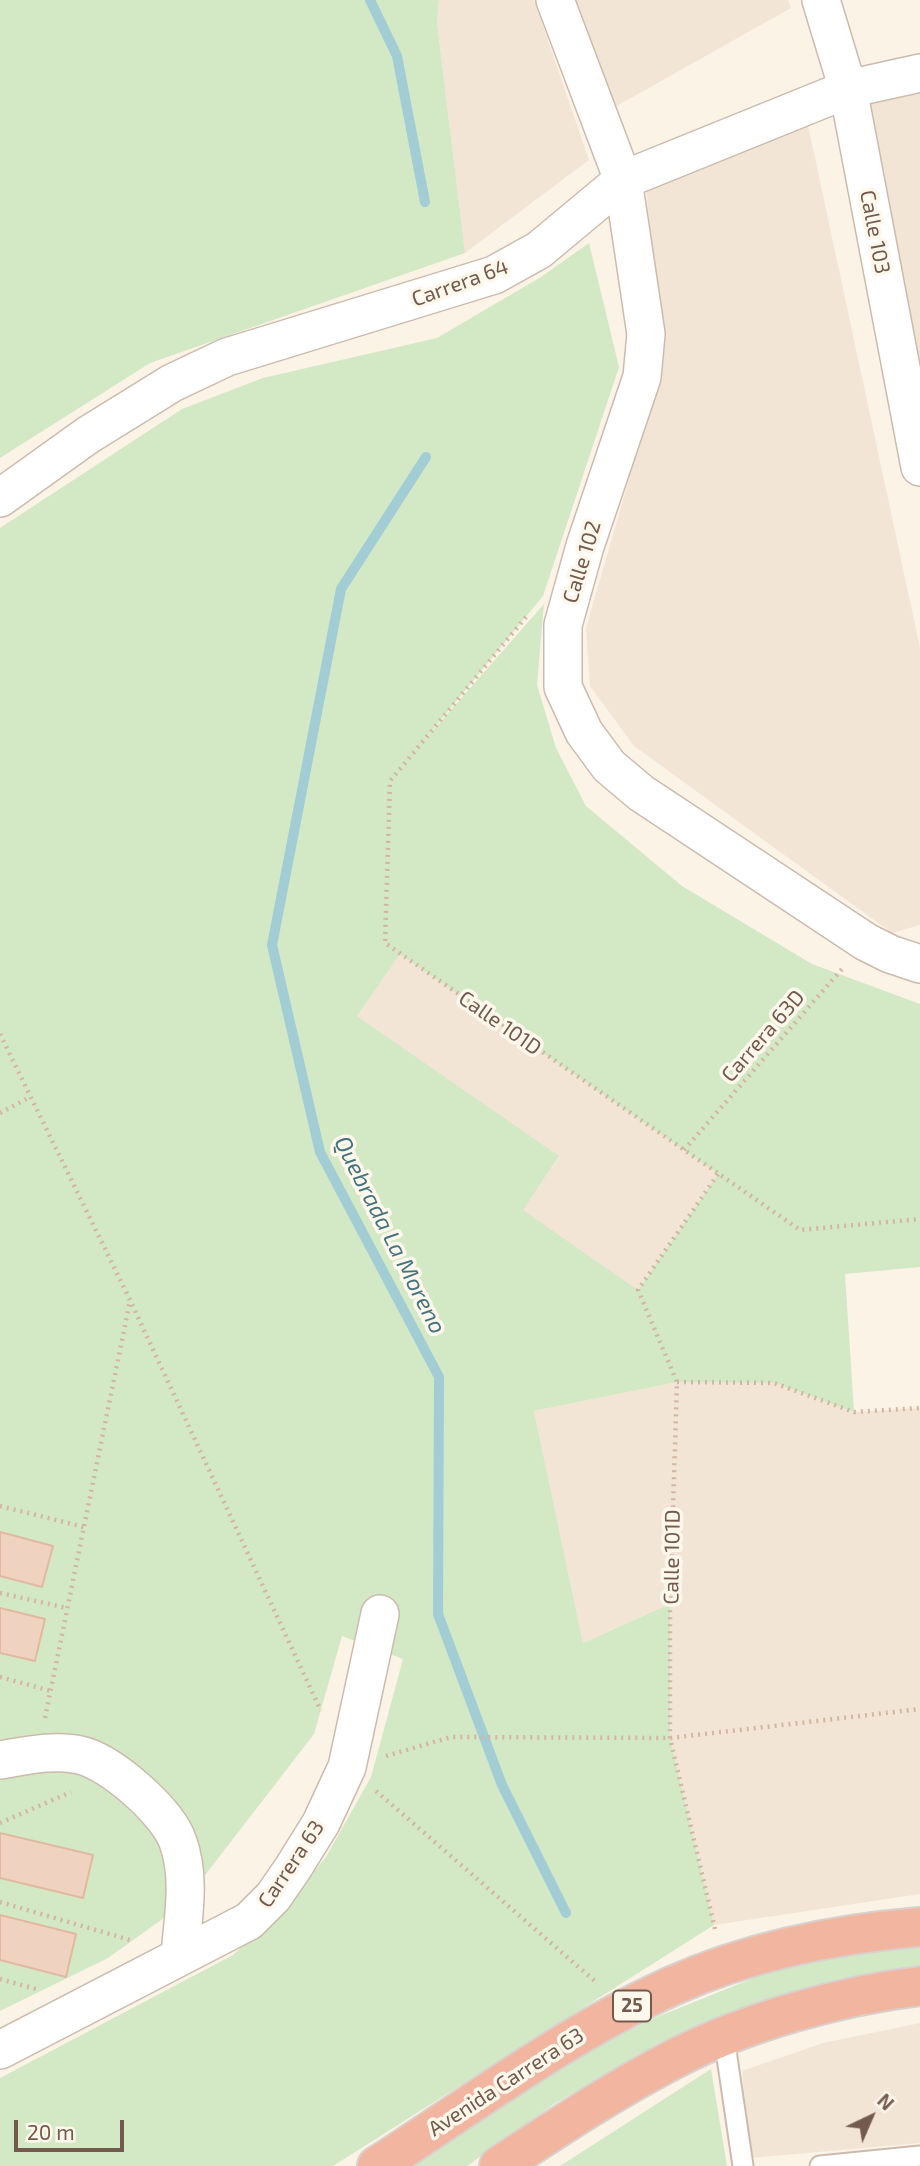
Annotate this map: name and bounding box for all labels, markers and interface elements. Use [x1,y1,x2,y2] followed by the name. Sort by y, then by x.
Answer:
[855,188,895,276] street label: Calle 103
[408,254,512,312] street label: Carrera 64
[558,518,606,606] street label: Calle 102
[454,985,546,1061] street label: Calle 101D
[716,985,810,1087] street label: Carrera 63D
[328,1132,452,1338] water label: Quebrada La Moreno
[659,1509,685,1605] street label: Calle 101D
[253,1816,329,1912] street label: Carrera 63
[613,1990,651,2022] road number: 25
[424,2022,588,2142] street label: Avenida Carrera 63
[836,2082,906,2152] north arrow
[873,2088,899,2115] text: N
[18,2106,128,2150] scale bar
[27,2119,75,2144] text: 20 m

